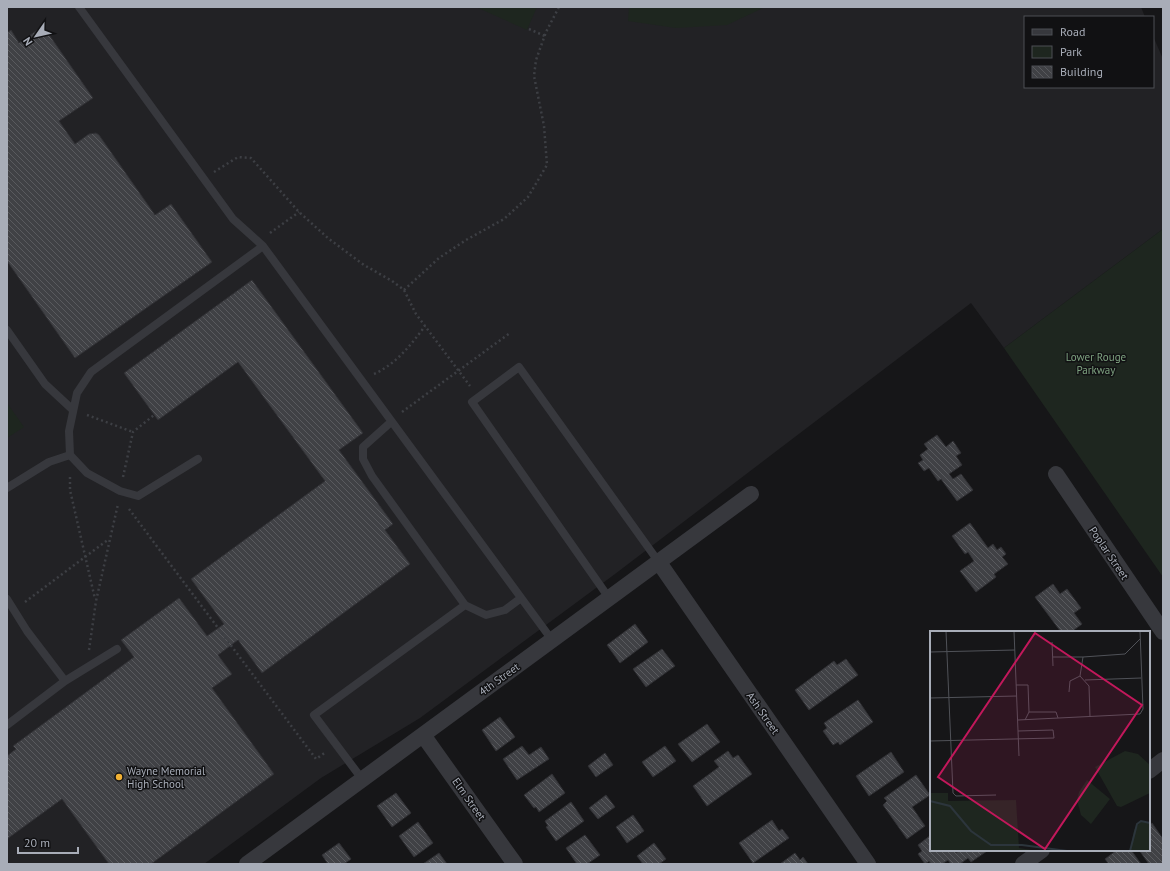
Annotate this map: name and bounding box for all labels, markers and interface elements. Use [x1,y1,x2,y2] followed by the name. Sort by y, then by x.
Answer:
[16,16,56,56] north arrow
[1024,16,1154,88] legend
[1060,24,1085,39] text: Road
[20,35,36,49] text: N
[1060,44,1082,59] text: Park
[1060,64,1103,79] text: Building
[1066,350,1127,377] park label: Lower Rouge Parkway
[1086,524,1132,582] street label: Poplar Street
[930,631,1150,851] inset map
[476,659,522,698] street label: 4th Street
[743,689,783,737] street label: Ash Street
[127,764,206,791] place label: Wayne Memorial High School
[114,772,124,782] marker: Wayne Memorial High School
[449,775,489,823] street label: Elm Street
[18,829,78,855] scale bar
[24,835,50,850] text: 20 m

